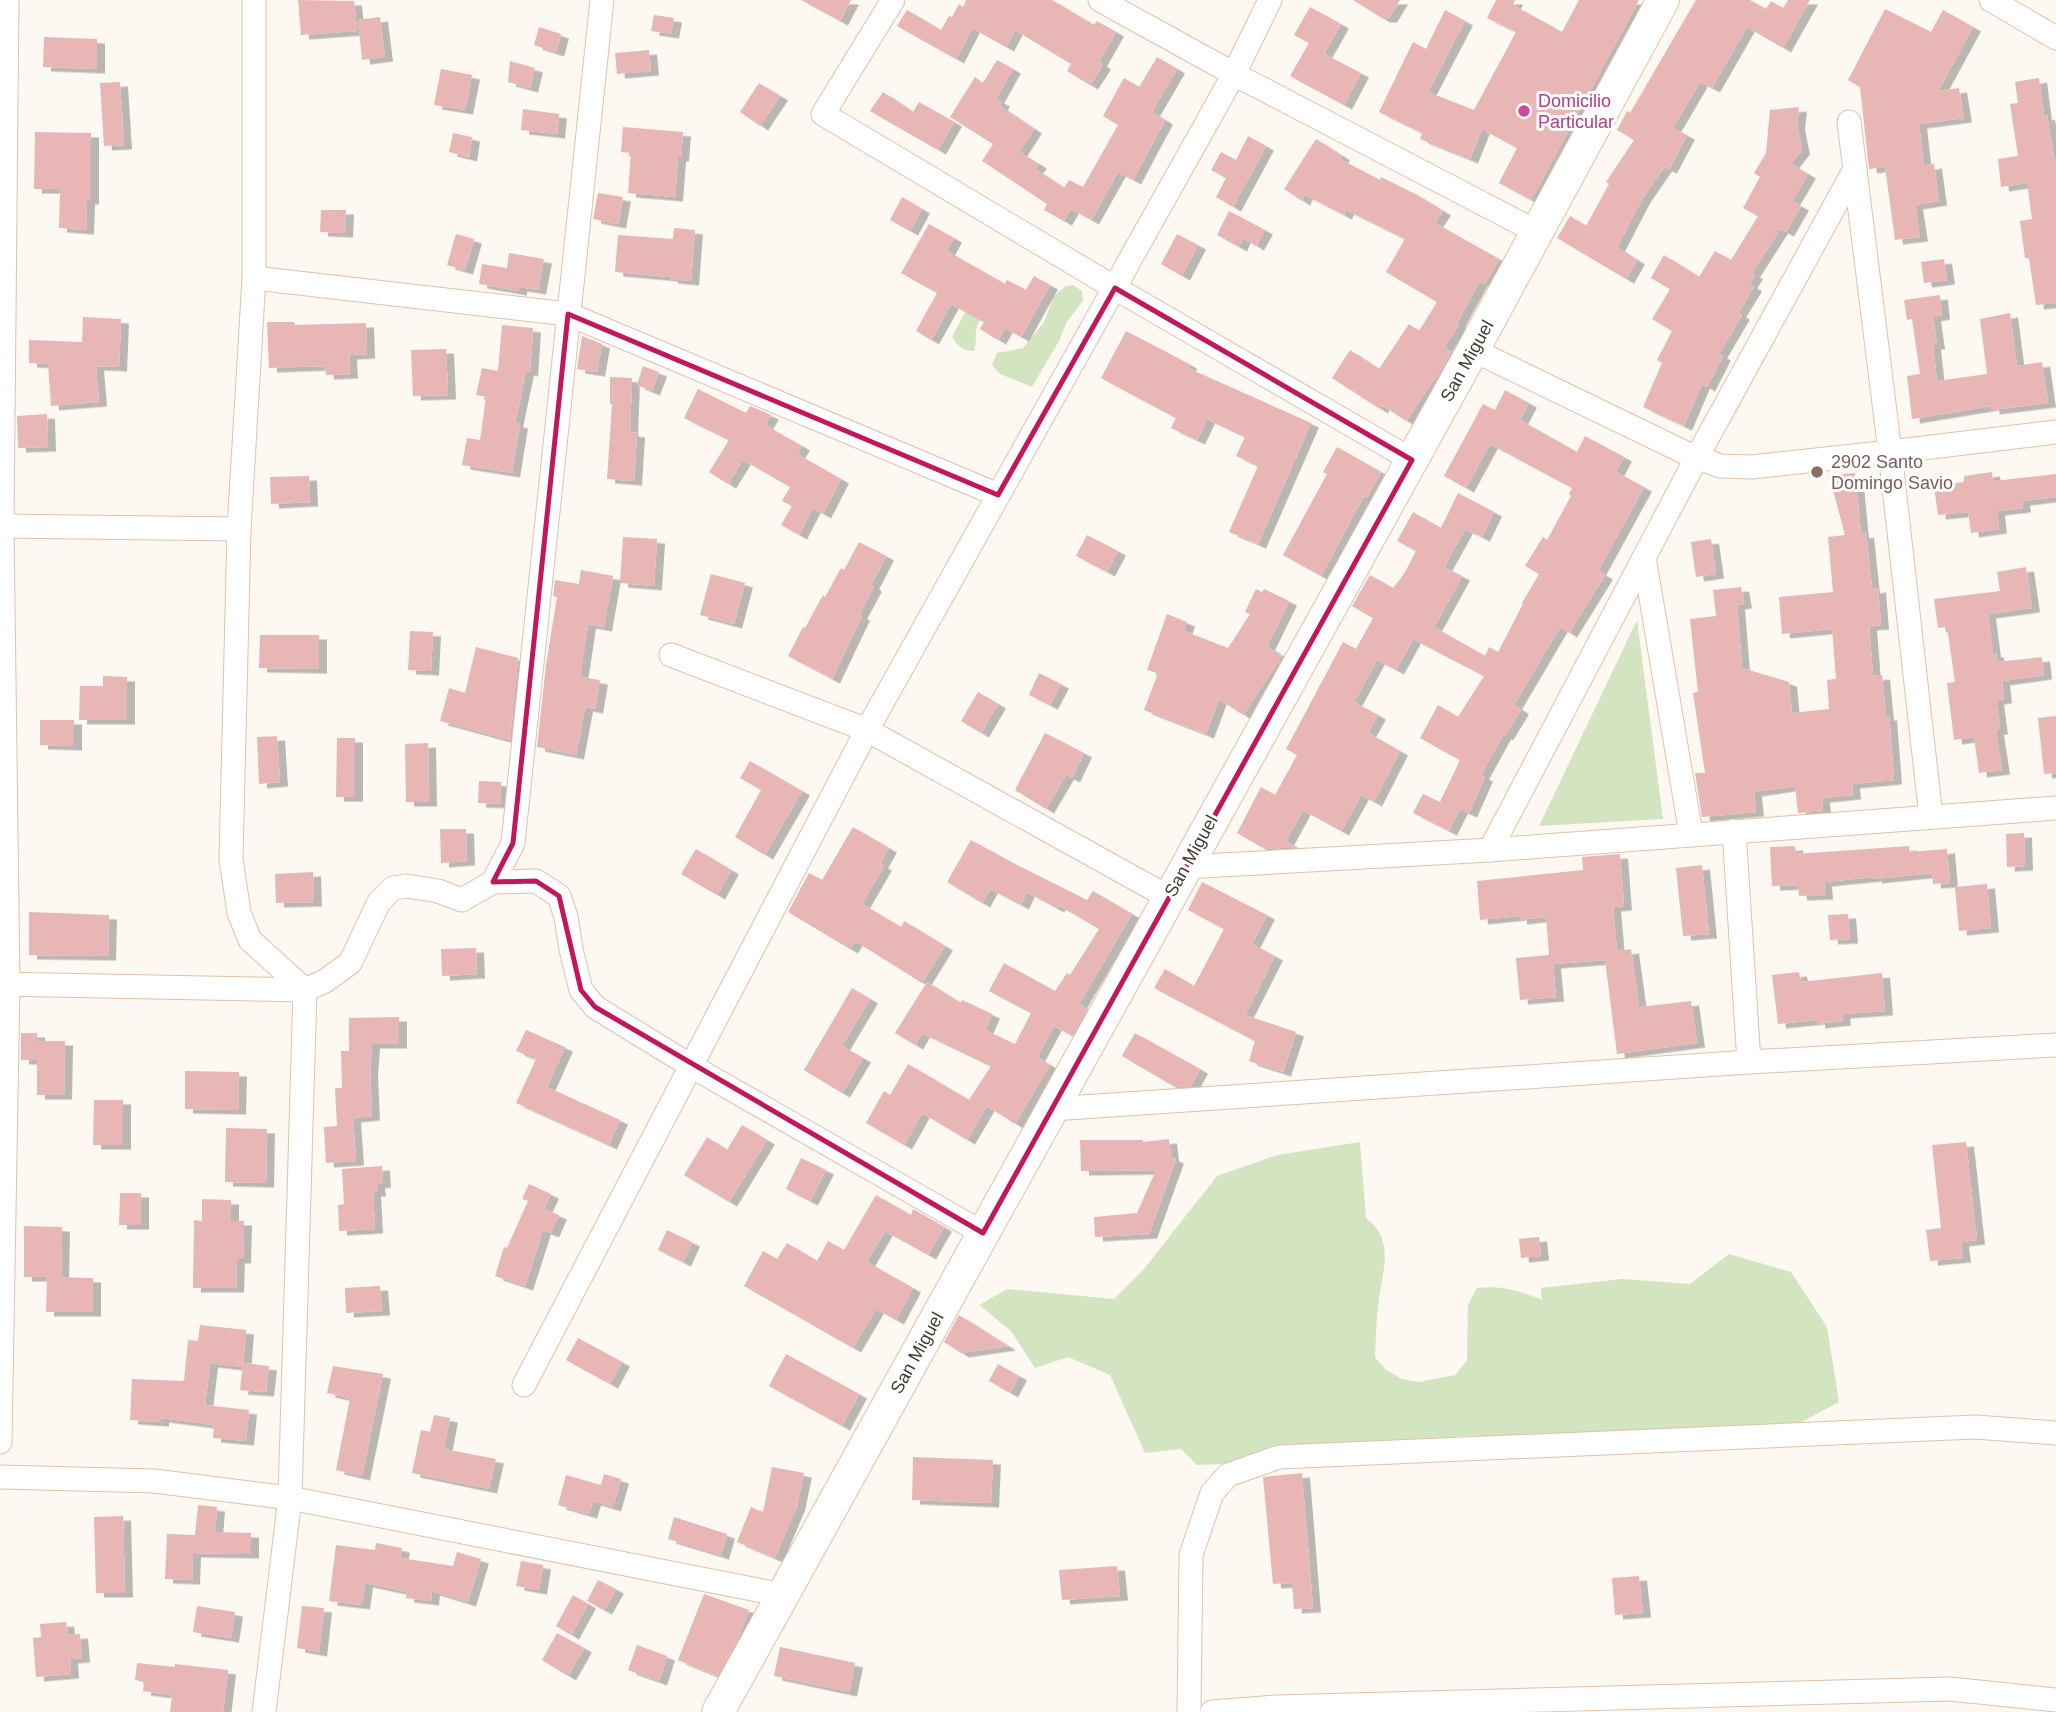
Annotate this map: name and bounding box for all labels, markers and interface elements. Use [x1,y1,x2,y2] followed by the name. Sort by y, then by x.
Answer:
[1538,91,1614,132] place label: Domicilio Particular
[1516,103,1532,119] marker: Domicilio Particular
[1436,317,1498,405] street label: San Miguel
[1831,452,1953,493] place label: 2902 Santo Domingo Savio
[1809,464,1825,480] marker: 2902 Santo Domingo Savio
[1160,812,1222,900] street label: San Miguel
[886,1309,948,1397] street label: San Miguel

